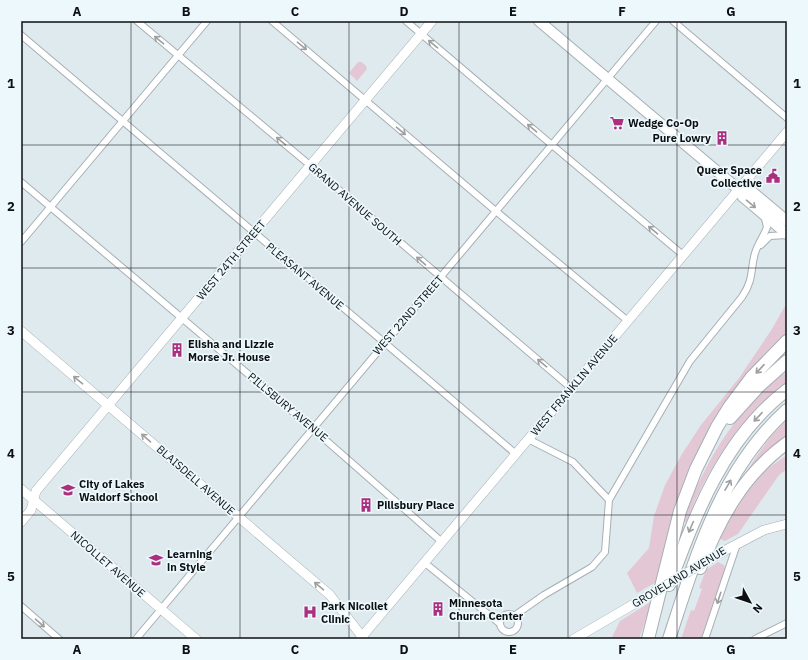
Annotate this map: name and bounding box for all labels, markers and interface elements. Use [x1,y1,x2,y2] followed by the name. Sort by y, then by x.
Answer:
[73,3,82,20] text: A
[182,3,191,20] text: B
[291,3,300,20] text: C
[399,3,409,20] text: D
[509,3,517,20] text: E
[618,3,626,20] text: F
[726,3,736,20] text: G
[154,35,165,44] one-way arrow
[428,40,439,49] one-way arrow
[297,42,307,51] one-way arrow
[7,75,15,92] text: 1
[793,75,801,92] text: 1
[609,115,625,131] supermarket icon: Wedge Co-Op
[628,116,699,130] place label: Wedge Co-Op
[527,124,538,133] one-way arrow
[396,126,406,135] one-way arrow
[714,130,730,146] building icon: Pure Lowry
[653,131,711,145] place label: Pure Lowry
[275,136,286,145] one-way arrow
[305,160,405,248] street label: GRAND AVENUE SOUTH
[697,163,762,190] place label: Queer Space Collective
[765,168,781,184] public building icon: Queer Space Collective
[7,198,15,215] text: 2
[793,198,801,215] text: 2
[745,199,756,208] one-way arrow
[194,217,269,303] street label: WEST 24TH STREET
[648,225,659,234] one-way arrow
[263,239,347,313] street label: PLEASANT AVENUE
[416,256,426,265] one-way arrow
[370,272,447,358] street label: WEST 22ND STREET
[7,322,15,339] text: 3
[793,322,801,339] text: 3
[528,331,620,439] street label: WEST FRANKLIN AVENUE
[188,337,274,364] place label: Elisha and Lizzie Morse Jr. House
[169,342,185,358] building icon: Elisha and Lizzie Morse Jr. House
[536,358,547,367] one-way arrow
[755,364,765,374] one-way arrow
[245,369,331,445] street label: PILLSBURY AVENUE
[73,376,84,385] one-way arrow
[754,412,763,422] one-way arrow
[141,433,151,442] one-way arrow
[154,442,238,518] street label: BLAISDELL AVENUE
[7,445,15,462] text: 4
[793,445,801,462] text: 4
[79,477,158,504] place label: City of Lakes Waldorf School
[724,479,732,491] one-way arrow
[60,482,76,498] school or university icon: City of Lakes Waldorf School
[358,497,374,513] building icon: Pillsbury Place
[377,498,454,512] place label: Pillsbury Place
[687,521,694,533] one-way arrow
[68,528,148,600] street label: NICOLLET AVENUE
[629,543,729,611] street label: GROVELAND AVENUE
[167,547,213,574] place label: Learning in Style
[148,552,164,568] school or university icon: Learning in Style
[7,568,15,585] text: 5
[793,568,801,585] text: 5
[314,581,325,590] one-way arrow
[730,582,770,622] north arrow
[715,591,722,604] one-way arrow
[449,596,524,623] place label: Minnesota Church Center
[321,599,388,626] place label: Park Nicollet Clinic
[430,601,446,617] building icon: Minnesota Church Center
[750,601,766,616] text: N
[302,604,318,620] hospital icon: Park Nicollet Clinic
[35,618,45,627] one-way arrow
[73,641,82,658] text: A
[182,641,191,658] text: B
[291,641,300,658] text: C
[399,641,409,658] text: D
[509,641,517,658] text: E
[618,641,626,658] text: F
[726,641,736,658] text: G

